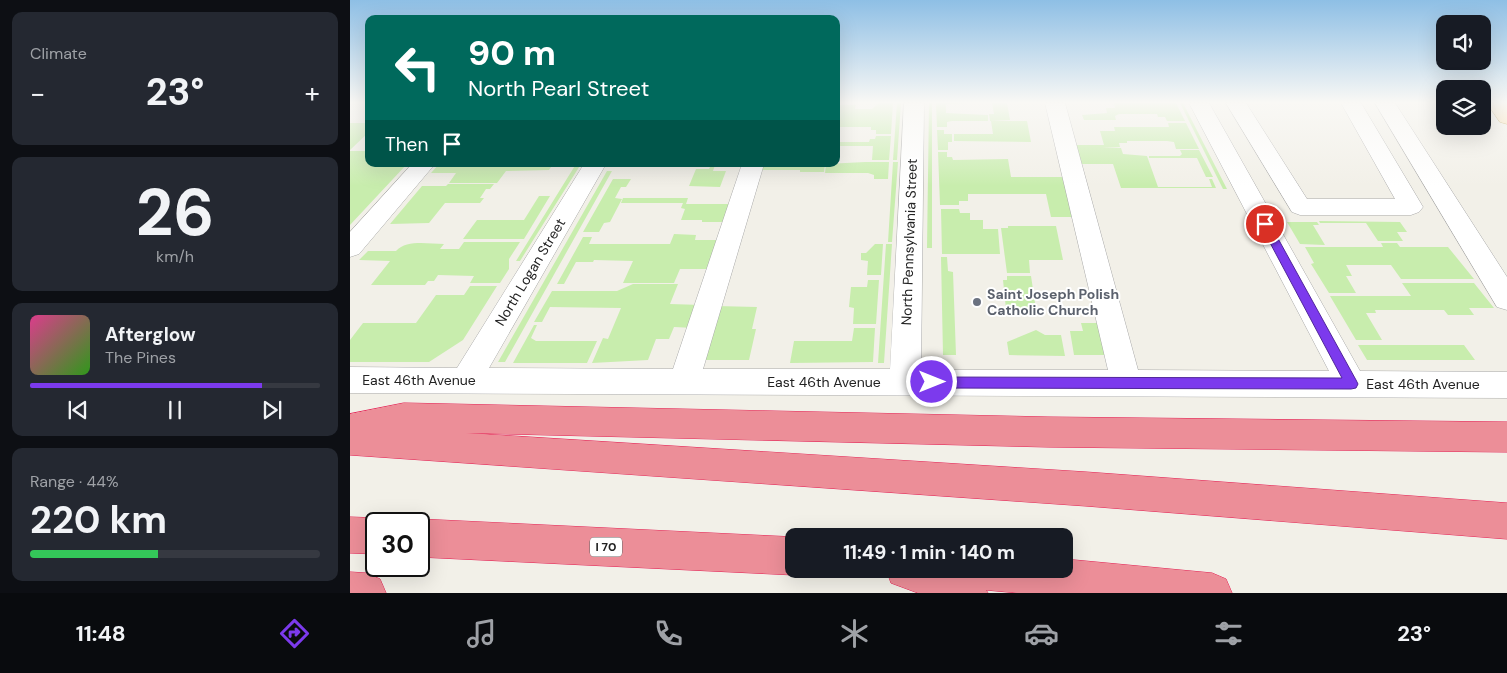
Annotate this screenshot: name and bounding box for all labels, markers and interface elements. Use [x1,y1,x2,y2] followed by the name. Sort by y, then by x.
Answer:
[1436,15,1491,135] map controls
[1436,15,1491,70] button: sound
[468,30,556,76] text: 90 m
[385,35,450,100] icon: left
[30,43,87,64] text: Climate
[146,67,204,117] text: 23°
[468,74,649,103] text: North Pearl Street
[30,75,45,112] text: −
[305,75,320,112] text: +
[1436,80,1491,135] button: layers
[438,130,466,158] icon: arrive
[385,132,428,157] text: Then
[897,158,921,326] street label: North Pennsylvania Street
[136,171,214,255] text: 26
[1244,203,1286,245] pin
[1251,210,1279,238] icon: arrive
[491,215,569,329] street label: North Logan Street
[156,246,194,267] text: km/h
[987,285,1119,319] place label: Saint Joseph Polish Catholic Church
[971,296,983,308] marker: Saint Joseph Polish Catholic Church
[105,322,196,347] text: Afterglow
[105,347,176,368] text: The Pines
[905,355,957,407] position arrow
[362,371,476,389] street label: East 46th Avenue
[767,373,881,391] street label: East 46th Avenue
[1366,375,1480,393] street label: East 46th Avenue
[64,396,92,424] icon: previous
[161,396,189,424] icon: pause
[258,396,286,424] icon: next
[30,471,118,492] text: Range · 44%
[30,495,167,545] text: 220 km
[365,512,430,577] speed limit sign: 30
[590,538,622,556] road number: I 70
[843,540,1015,565] text: 11:49 · 1 min · 140 m
[277,616,312,651] icon: directions
[464,616,499,651] icon: music
[651,616,686,651] icon: phone
[837,616,872,651] icon: climate
[1024,616,1059,651] icon: car
[1211,616,1246,651] icon: filters
[76,619,126,648] text: 11:48
[1397,619,1431,648] text: 23°

